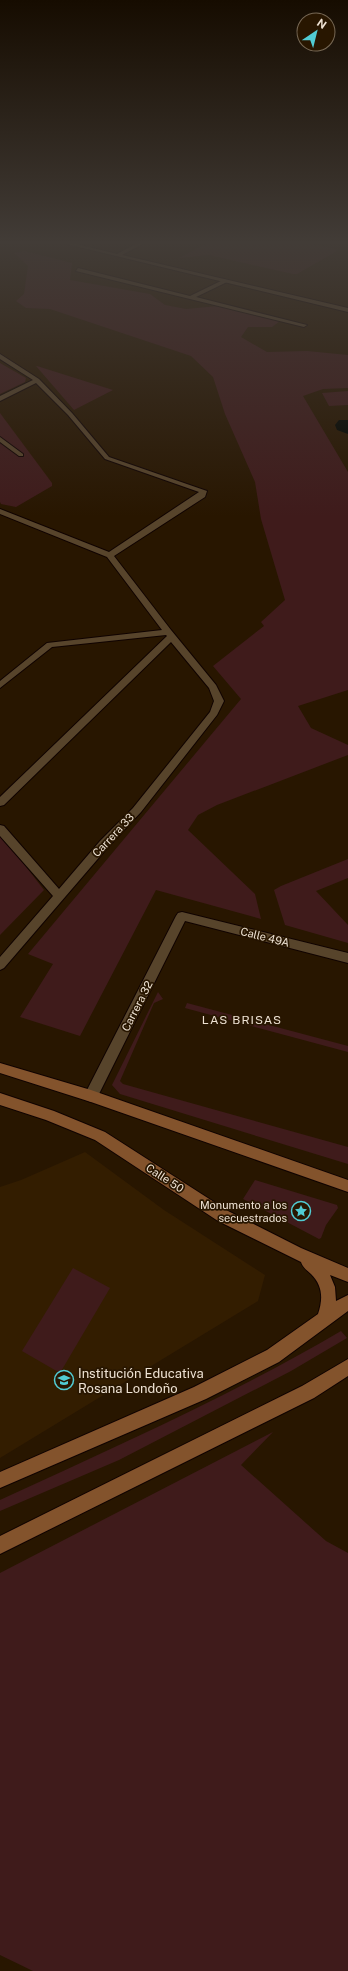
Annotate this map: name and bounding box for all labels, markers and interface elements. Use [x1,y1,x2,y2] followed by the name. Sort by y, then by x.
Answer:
[296,12,336,52] north arrow
[315,16,329,31] text: N
[90,811,136,859] street label: Carrera 33
[239,925,291,949] street label: Calle 49A
[119,979,155,1033] street label: Carrera 32
[202,1013,282,1027] district label: LAS BRISAS
[144,1161,186,1195] street label: Calle 50
[200,1199,287,1224] place label: Monumento a los secuestrados
[290,1200,312,1222] place icon: Monumento a los secuestrados
[78,1366,204,1396] place label: Institución Educativa Rosana Londoño
[53,1369,75,1391] school or university icon: Institución Educativa Rosana Londoño

